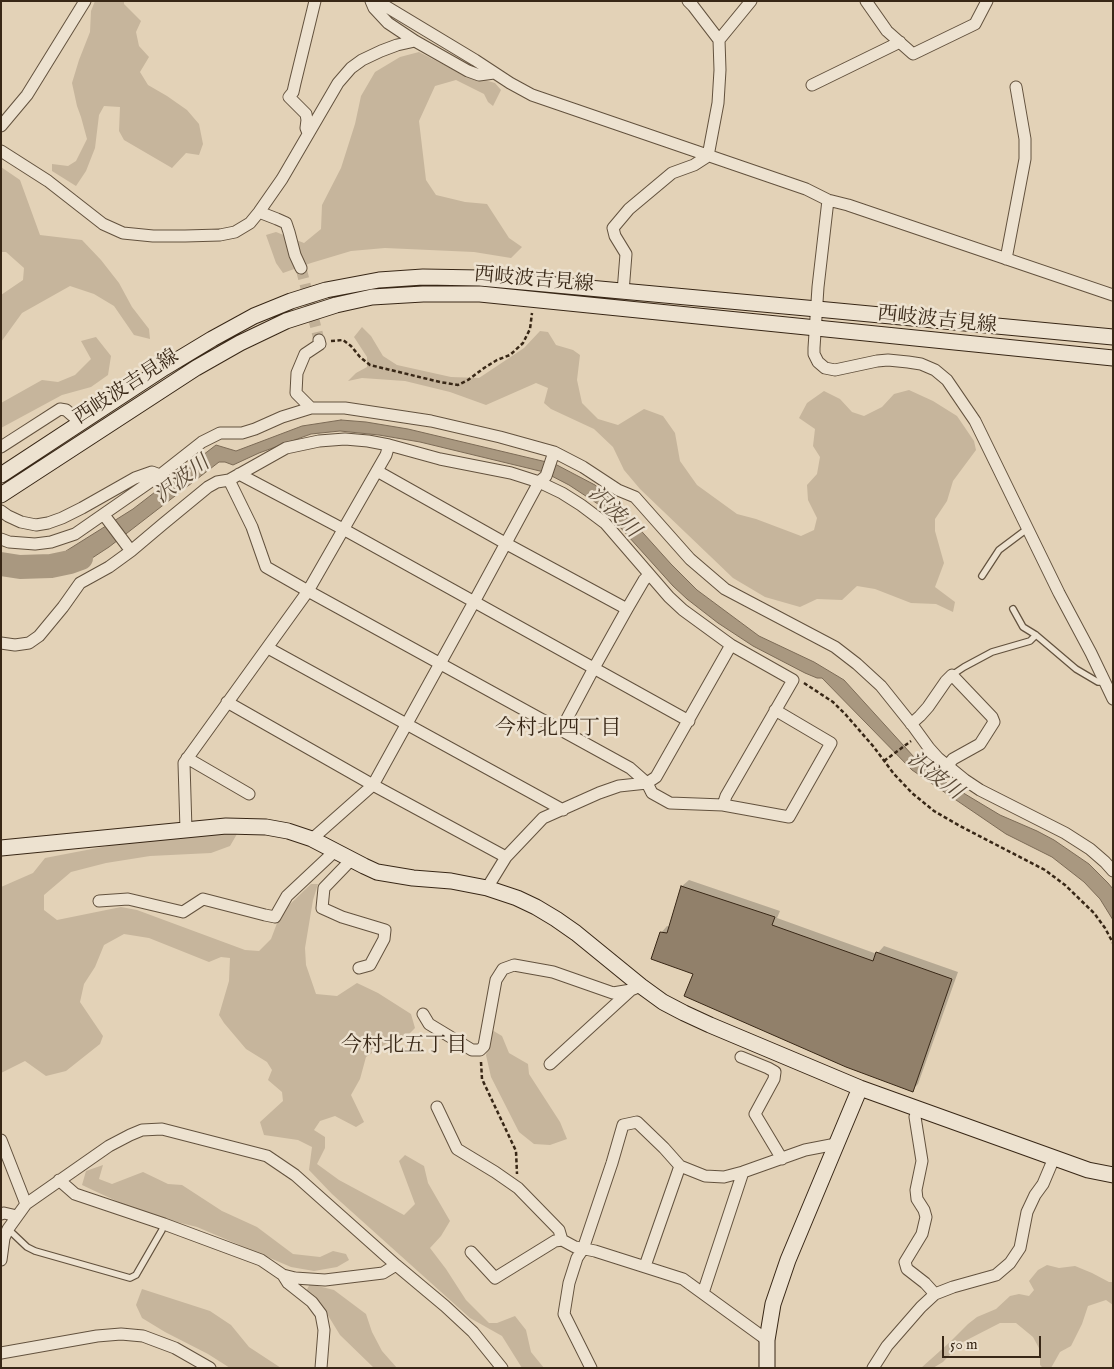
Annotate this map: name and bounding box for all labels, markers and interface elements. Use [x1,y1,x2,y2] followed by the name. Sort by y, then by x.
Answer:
[473,264,595,298] street label: 西岐波吉見線
[876,303,998,339] street label: 西岐波吉見線
[70,345,184,431] street label: 西岐波吉見線
[150,452,216,510] water label: 沢波川
[582,482,644,544] water label: 沢波川
[495,717,621,743] district label: 今村北四丁目
[901,748,967,806] water label: 沢波川
[341,1034,467,1060] district label: 今村北五丁目
[944,1326,1043,1358] scale bar
[950,1335,978,1354] text: 50 m

